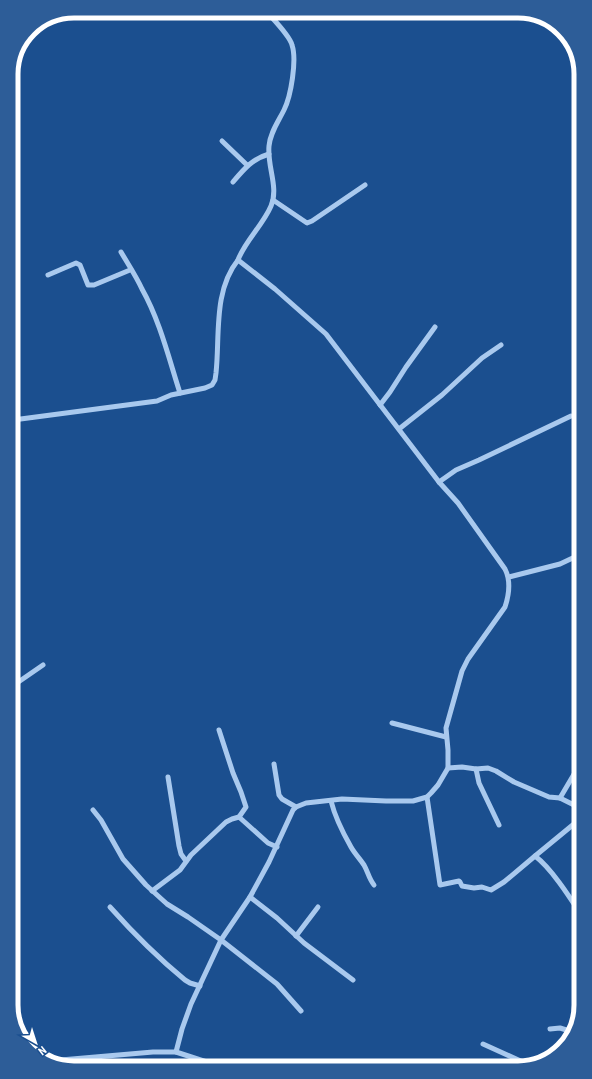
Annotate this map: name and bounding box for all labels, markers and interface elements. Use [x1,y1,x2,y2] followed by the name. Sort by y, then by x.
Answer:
[16,1023,56,1063] north arrow
[35,1043,49,1058] text: N

